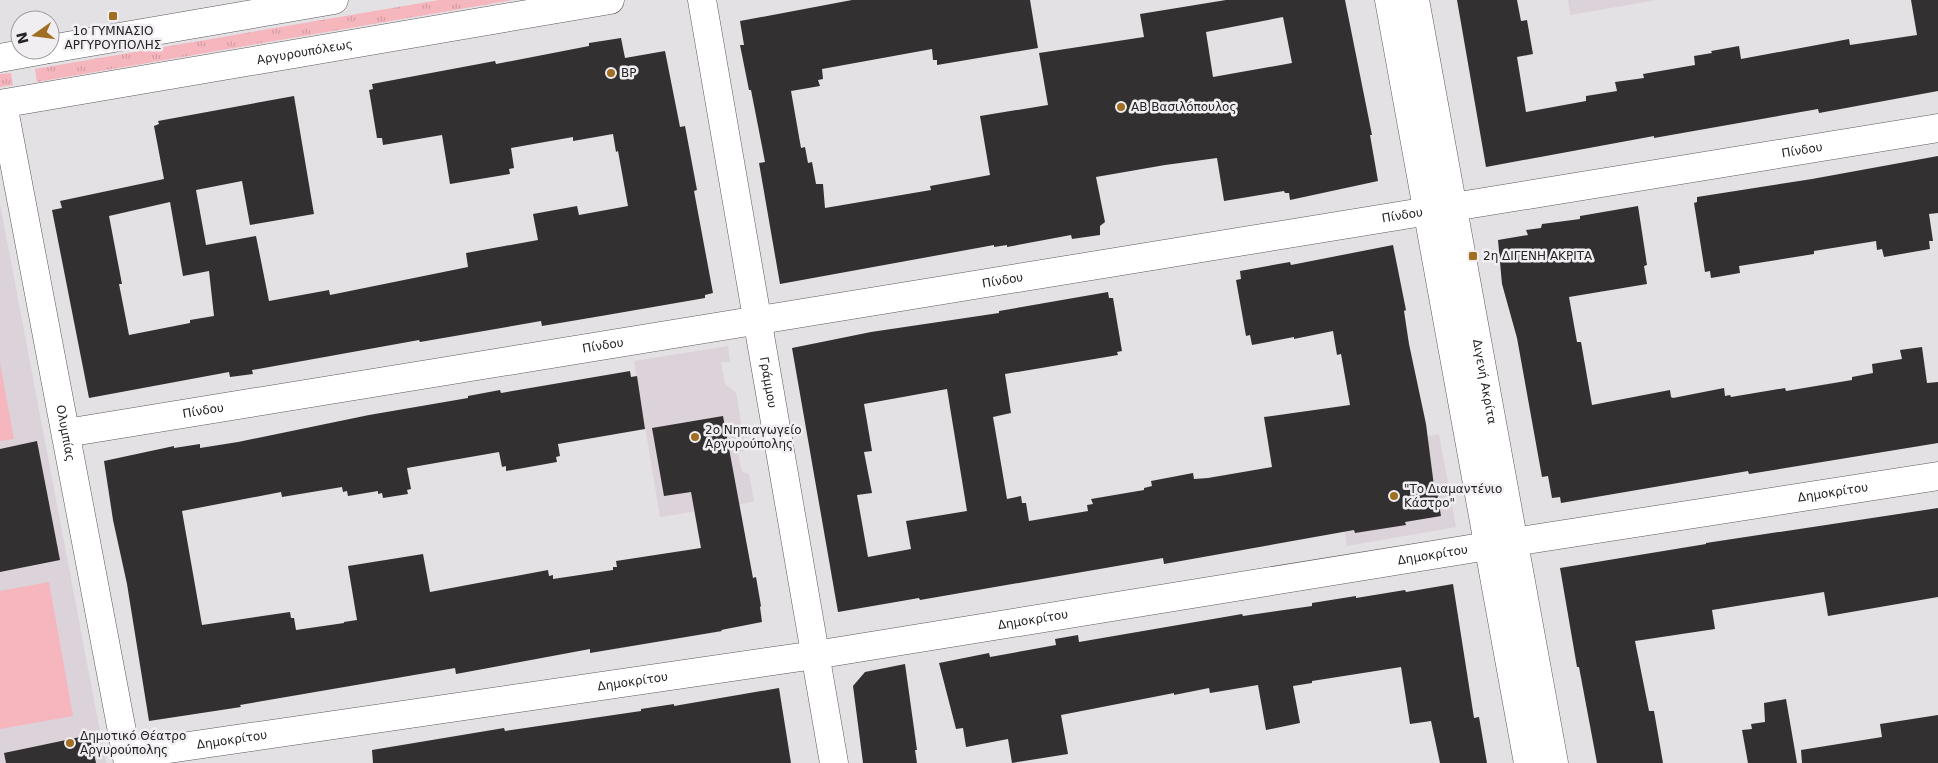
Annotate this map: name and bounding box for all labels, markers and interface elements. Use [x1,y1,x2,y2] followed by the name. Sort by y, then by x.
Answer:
[10,10,60,60] north arrow
[107,10,119,22] marker: 1ο ΓΥΜΝΑΣΙΟ ΑΡΓΥΡΟΥΠΟΛΗΣ
[65,24,161,52] place label: 1ο ΓΥΜΝΑΣΙΟ ΑΡΓΥΡΟΥΠΟΛΗΣ
[13,31,32,46] text: N
[256,37,354,67] street label: Αργυρουπόλεως
[621,66,636,80] place label: BP
[605,67,617,79] marker: BP
[1131,100,1237,114] place label: ΑΒ Βασιλόπουλος
[1115,101,1127,113] marker: ΑΒ Βασιλόπουλος
[1781,140,1824,160] street label: Πίνδου
[1381,205,1424,226] street label: Πίνδου
[1483,249,1593,263] place label: 2η ΔΙΓΕΝΗ ΑΚΡΙΤΑ
[1467,250,1479,262] marker: 2η ΔΙΓΕΝΗ ΑΚΡΙΤΑ
[981,270,1024,291] street label: Πίνδου
[581,335,625,356] street label: Πίνδου
[1470,338,1499,425] street label: Διγενή Ακρίτα
[757,356,779,409] street label: Γράμμου
[182,400,225,421] street label: Πίνδου
[53,404,78,463] street label: Ολυμπίας
[705,423,802,451] place label: 2ο Νηπιαγωγείο Αργυρούπολης
[689,431,701,443] marker: 2ο Νηπιαγωγείο Αργυρούπολης
[1797,480,1869,505] street label: Δημοκρίτου
[1404,482,1502,510] place label: "Το Διαμαντένιο Κάστρο"
[1388,490,1400,502] marker: "Το Διαμαντένιο Κάστρο"
[1397,542,1469,568] street label: Δημοκρίτου
[997,607,1069,632] street label: Δημοκρίτου
[596,669,669,694] street label: Δημοκρίτου
[196,728,268,752] street label: Δημοκρίτου
[80,729,186,757] place label: Δημοτικό Θέατρο Αργυρούπολης
[64,737,76,749] marker: Δημοτικό Θέατρο Αργυρούπολης

